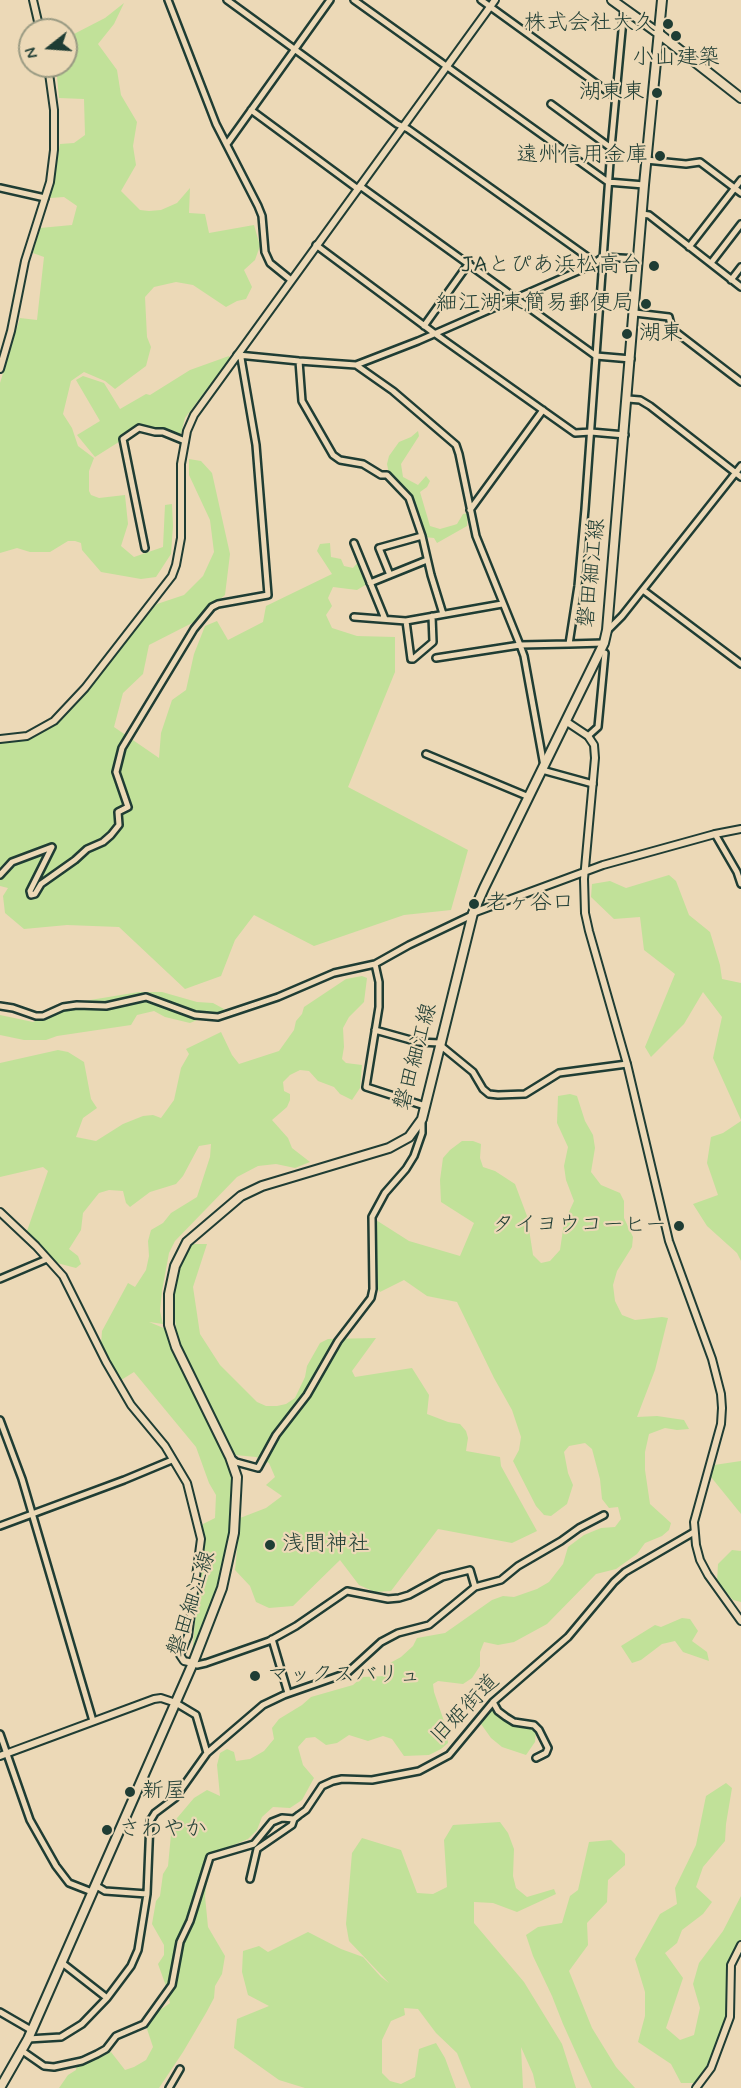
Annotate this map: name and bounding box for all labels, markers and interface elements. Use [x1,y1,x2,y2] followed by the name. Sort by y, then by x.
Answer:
[524,11,656,37] place label: 株式会社大久
[661,17,675,31] marker: 株式会社大久
[18,18,78,78] north arrow
[669,29,683,43] marker: 小山建築
[21,45,44,61] text: N
[632,46,720,72] place label: 小山建築
[579,80,645,106] place label: 湖東東
[650,86,664,100] marker: 湖東東
[516,143,648,169] place label: 遠州信用金庫
[653,149,667,163] marker: 遠州信用金庫
[461,253,642,279] place label: JAとぴあ浜松高台
[647,259,661,273] marker: JAとぴあ浜松高台
[436,291,634,317] place label: 細江湖東簡易郵便局
[639,297,653,311] marker: 細江湖東簡易郵便局
[639,321,683,347] place label: 湖東
[620,327,634,341] marker: 湖東
[574,517,612,629] street label: 磐田細江線
[486,891,574,917] place label: 老ヶ谷口
[467,897,481,911] marker: 老ヶ谷口
[390,1000,444,1114] street label: 磐田細江線
[492,1213,667,1239] place label: タイヨウコーヒー
[672,1219,686,1233] marker: タイヨウコーヒー
[282,1532,370,1558] place label: 浅間神社
[263,1538,277,1552] marker: 浅間神社
[163,1548,223,1660] street label: 磐田細江線
[267,1663,421,1689] place label: マックスバリュ
[248,1669,262,1683] marker: マックスバリュ
[426,1669,506,1751] street label: 旧姫街道
[142,1779,186,1805] place label: 新屋
[123,1785,137,1799] marker: 新屋
[119,1817,207,1843] place label: さわやか
[100,1823,114,1837] marker: さわやか

